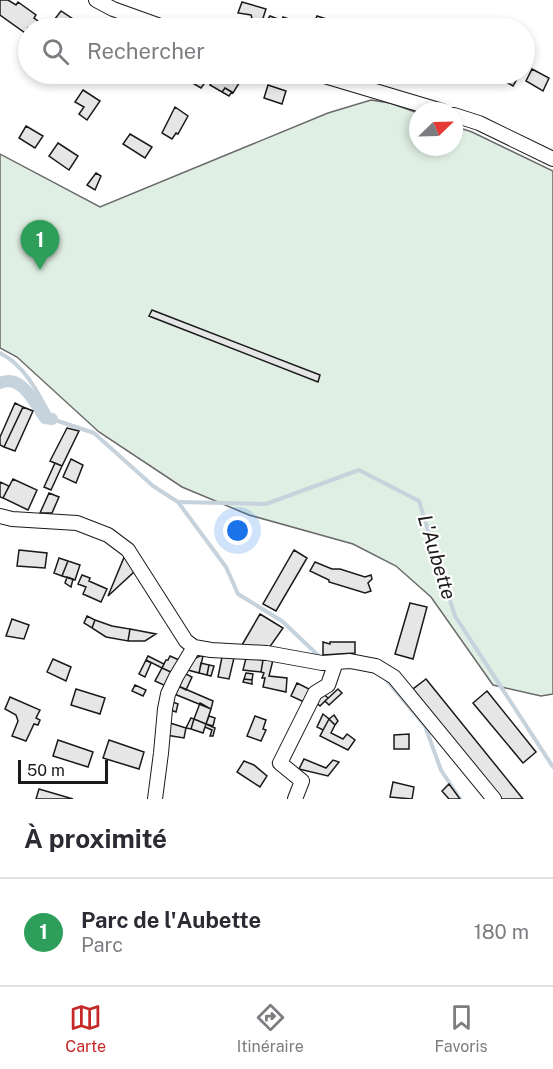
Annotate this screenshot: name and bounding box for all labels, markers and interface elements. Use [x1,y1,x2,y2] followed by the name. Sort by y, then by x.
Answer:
[18,18,535,84] search box
[39,35,72,68] icon: search
[87,38,205,64] text: Rechercher
[409,102,463,156] north arrow
[20,220,60,270] pin: 1
[413,512,461,602] water label: L'Aubette
[223,516,252,545] your location
[18,757,108,784] scale bar
[27,761,65,780] text: 50 m
[24,823,167,854] text: À proximité
[81,907,261,933] text: Parc de l'Aubette
[39,920,48,944] text: 1
[474,920,529,944] text: 180 m
[81,933,123,957] text: Parc
[65,1001,106,1056] tab: Carte
[237,1001,304,1056] tab: Itinéraire
[434,1001,488,1056] tab: Favoris

